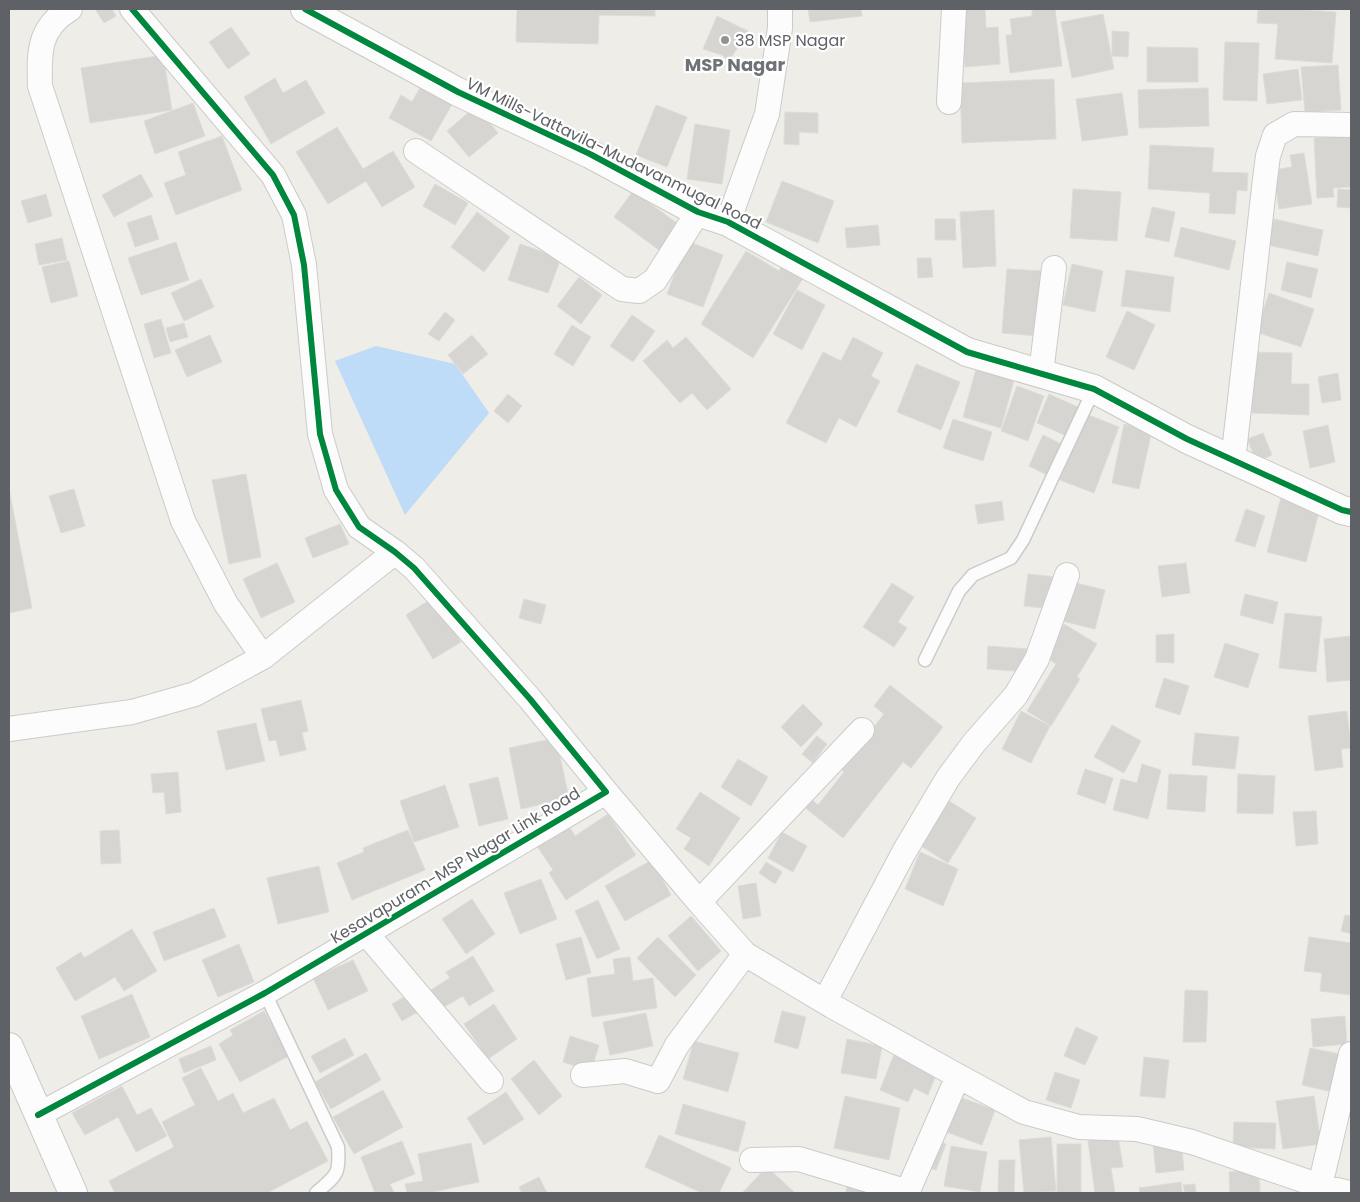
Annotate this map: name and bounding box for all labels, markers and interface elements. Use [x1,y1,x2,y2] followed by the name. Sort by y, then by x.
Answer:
[735,29,845,52] place label: 38 MSP Nagar
[719,34,731,46] marker: 38 MSP Nagar
[685,52,786,77] district label: MSP Nagar
[462,72,765,235] street label: VM Mills-Vattavila-Mudavanmugal Road
[326,782,584,949] street label: Kesavapuram-MSP Nagar Link Road

